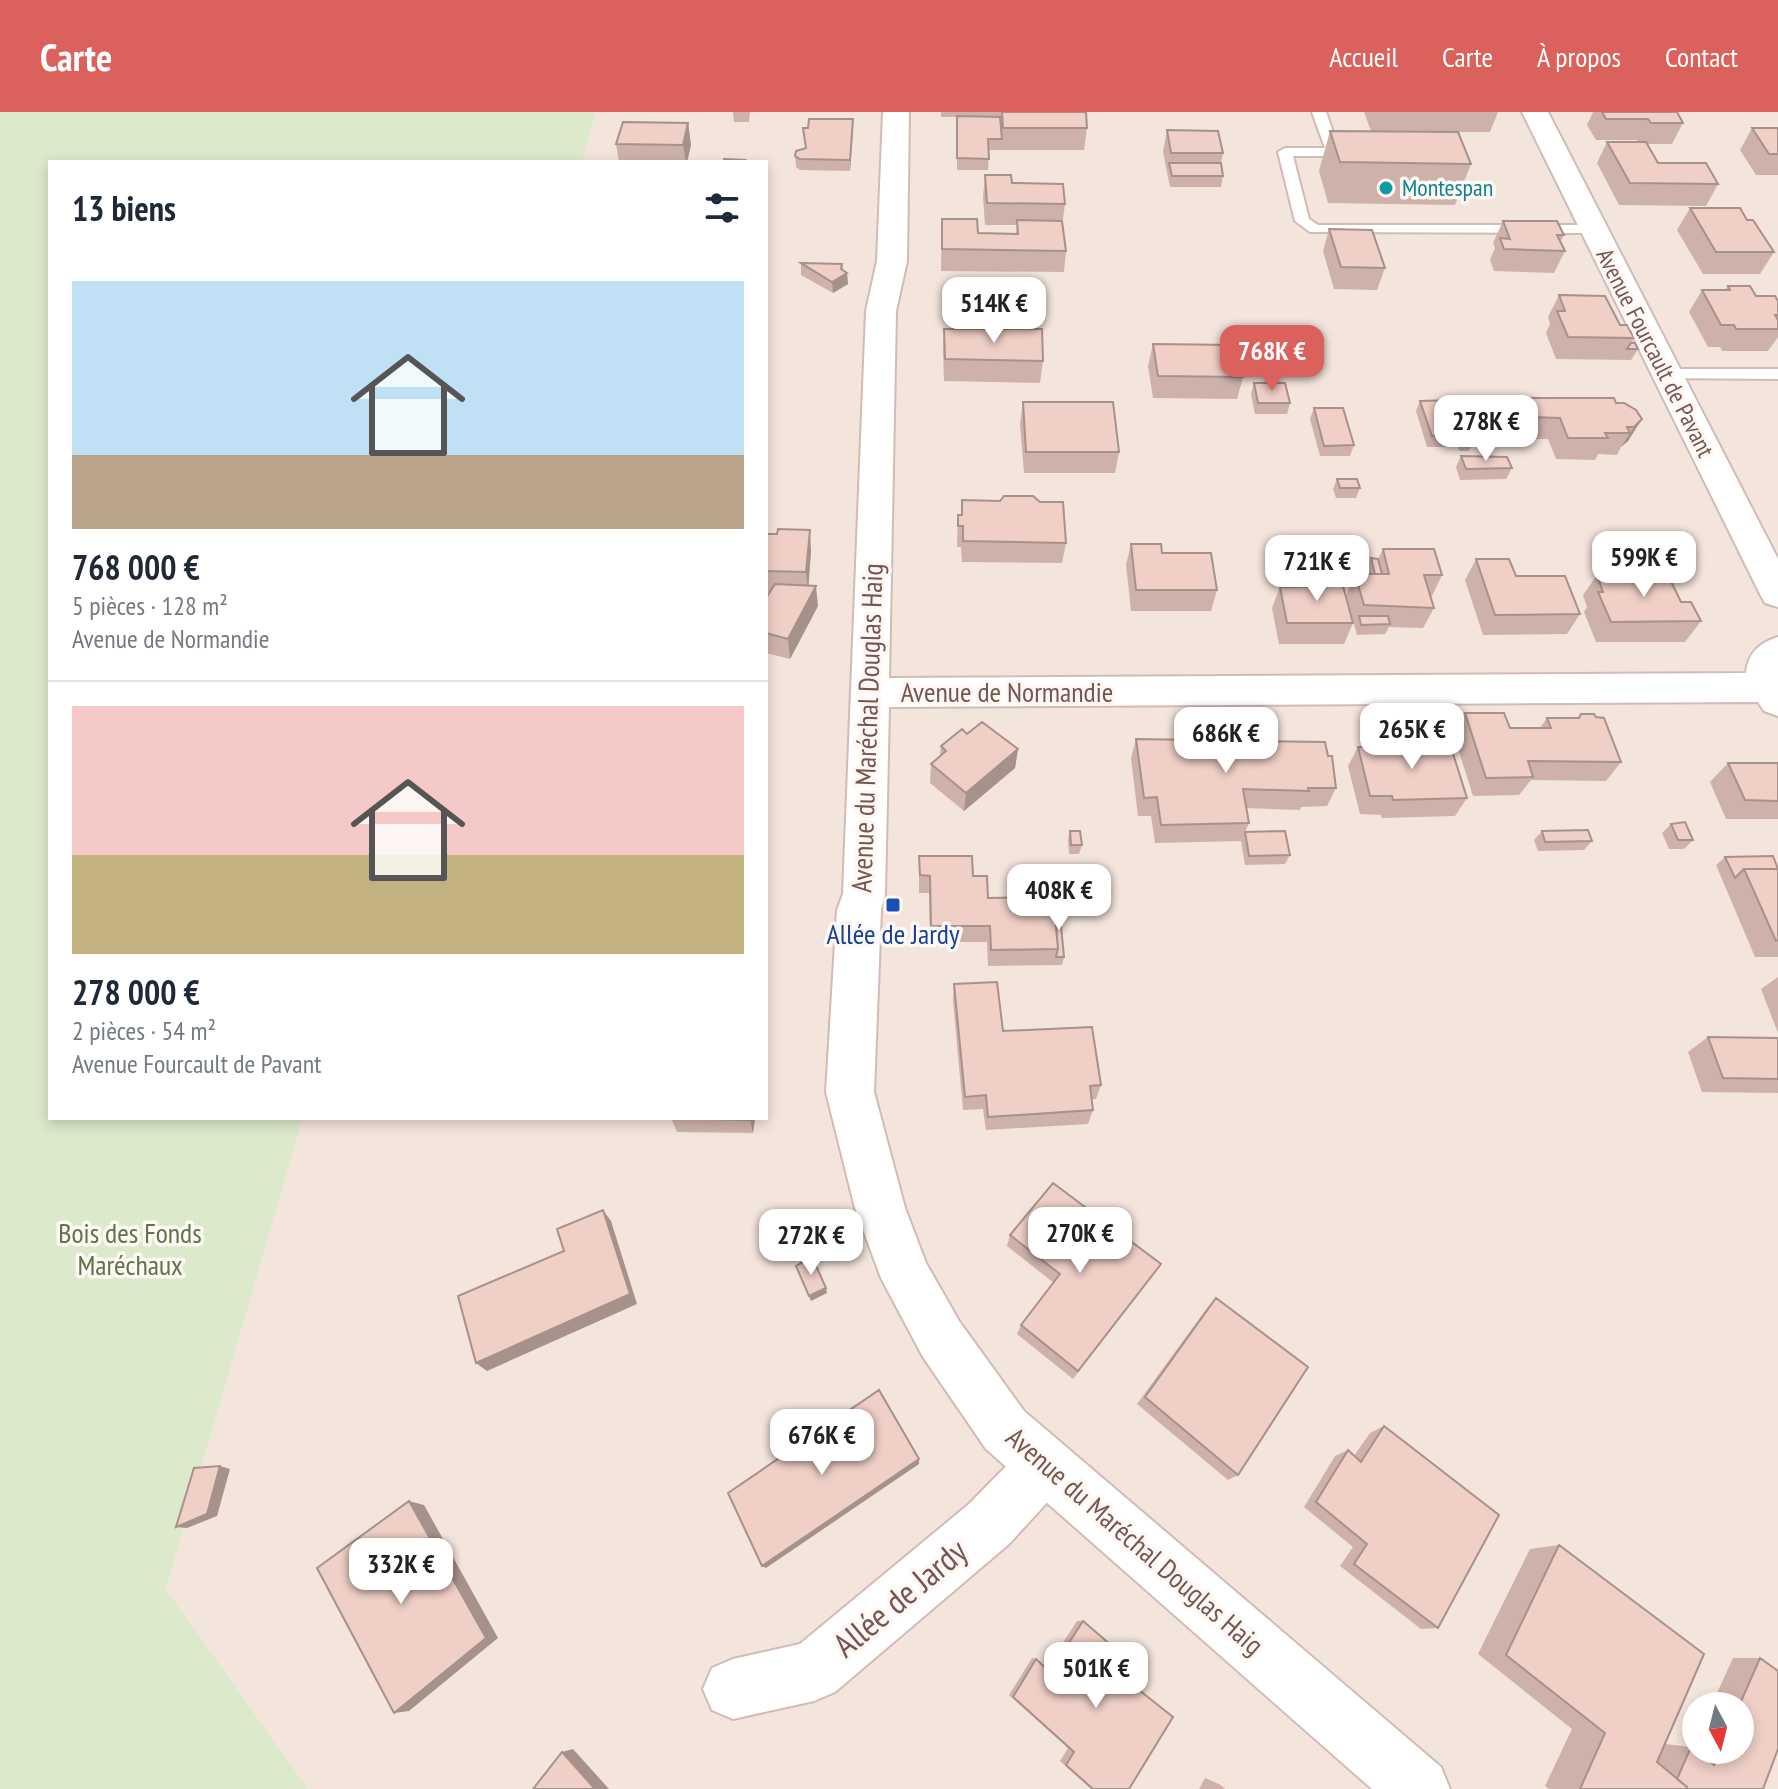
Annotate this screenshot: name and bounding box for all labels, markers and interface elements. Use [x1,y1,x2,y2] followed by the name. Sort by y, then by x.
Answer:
[40,32,112,81] text: Carte
[1329,38,1398,75] text: Accueil
[1442,38,1493,75] text: Carte
[1537,38,1621,75] text: À propos
[1665,38,1738,75] text: Contact
[1402,172,1493,203] place label: Montespan
[1377,179,1395,197] marker: Montespan
[72,186,176,230] text: 13 biens
[700,186,744,230] icon: filters
[1589,243,1722,463] street label: Avenue Fourcault de Pavant
[929,277,1059,345] pin: 514K €
[960,286,1028,319] text: 514K €
[1207,325,1337,393] pin: 768K €
[336,333,480,477] icon: home
[1238,334,1306,367] text: 768K €
[1421,395,1551,463] pin: 278K €
[1452,404,1520,437] text: 278K €
[1579,531,1709,599] pin: 599K €
[1252,535,1382,603] pin: 721K €
[1610,540,1678,573] text: 599K €
[1283,544,1351,577] text: 721K €
[72,545,200,589] text: 768 000 €
[842,563,891,893] street label: Avenue du Maréchal Douglas Haig
[72,589,228,622] text: 5 pièces · 128 m²
[72,622,270,655] text: Avenue de Normandie
[901,673,1113,710] street label: Avenue de Normandie
[1347,703,1477,771] pin: 265K €
[1161,707,1291,775] pin: 686K €
[1378,712,1446,745] text: 265K €
[1192,716,1260,749] text: 686K €
[336,758,480,902] icon: home
[994,864,1124,932] pin: 408K €
[1025,873,1093,906] text: 408K €
[884,896,902,914] marker: Allée de Jardy
[826,915,960,952] place label: Allée de Jardy
[72,970,200,1014] text: 278 000 €
[72,1014,216,1047] text: 2 pièces · 54 m²
[72,1047,321,1080] text: Avenue Fourcault de Pavant
[1015,1207,1145,1275] pin: 270K €
[746,1209,876,1277] pin: 272K €
[58,1214,202,1283] park label: Bois des Fonds Maréchaux
[1046,1216,1114,1249] text: 270K €
[777,1218,845,1251] text: 272K €
[757,1409,887,1477] pin: 676K €
[788,1418,856,1451] text: 676K €
[999,1419,1272,1663] street label: Avenue du Maréchal Douglas Haig
[823,1528,976,1666] street label: Allée de Jardy
[336,1538,466,1606] pin: 332K €
[367,1547,435,1580] text: 332K €
[1031,1642,1161,1710] pin: 501K €
[1062,1651,1130,1684] text: 501K €
[1682,1692,1754,1764] north arrow
[1682,1692,1754,1764] map controls

